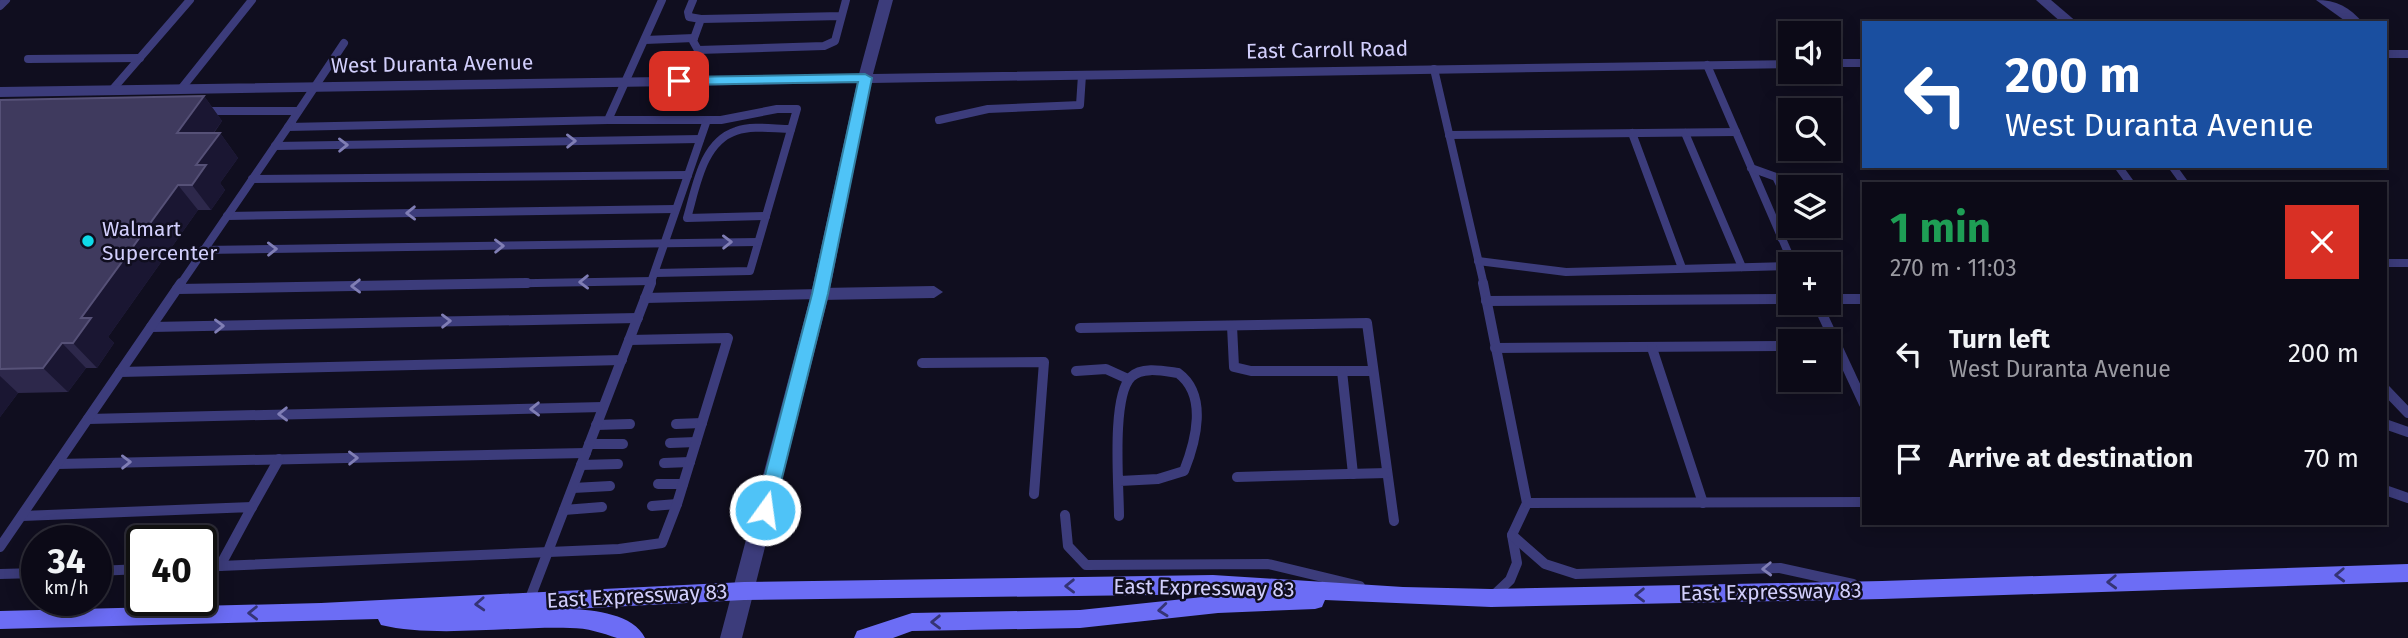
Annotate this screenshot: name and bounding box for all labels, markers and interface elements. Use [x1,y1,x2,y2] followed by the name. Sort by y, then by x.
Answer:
[1778,21,1841,392] map controls
[1778,21,1841,84] button: sound
[1246,36,1408,64] street label: East Carroll Road
[2005,46,2141,105] text: 200 m
[331,49,533,79] street label: West Duranta Avenue
[1890,49,1981,140] icon: left
[649,51,709,111] pin
[660,62,698,100] icon: arrive
[1778,98,1841,161] button: search
[2005,106,2314,144] text: West Duranta Avenue
[566,134,577,149] one-way arrow
[338,137,349,152] one-way arrow
[1778,175,1841,238] button: layers
[1890,203,1991,253] text: 1 min
[405,205,416,221] one-way arrow
[2285,205,2359,279] button: close
[102,216,217,266] place label: Walmart Supercenter
[80,233,96,249] marker: Walmart Supercenter
[721,235,732,250] one-way arrow
[494,238,505,254] one-way arrow
[267,241,277,257] one-way arrow
[1778,252,1841,315] button: +
[1890,254,2017,282] text: 270 m · 11:03
[578,274,588,290] one-way arrow
[350,278,361,294] one-way arrow
[441,314,452,329] one-way arrow
[214,318,225,334] one-way arrow
[1949,324,2050,355] text: Turn left
[1778,329,1841,392] button: −
[1890,335,1928,373] icon: left
[2288,338,2359,369] text: 200 m
[1949,355,2171,383] text: West Duranta Avenue
[530,401,541,416] one-way arrow
[278,407,289,422] one-way arrow
[1890,440,1928,478] icon: arrive
[1949,443,2193,474] text: Arrive at destination
[2304,443,2359,474] text: 70 m
[348,450,359,466] one-way arrow
[120,455,131,470] one-way arrow
[728,473,802,547] position arrow
[126,525,217,616] speed limit sign: 40
[48,540,85,582] text: 34
[1761,561,1772,576] one-way arrow
[2334,568,2345,583] one-way arrow
[1113,573,1295,603] street label: East Expressway 83
[2107,575,2118,590] one-way arrow
[44,577,89,599] text: km/h
[1680,577,1862,607] street label: East Expressway 83
[546,578,728,614] street label: East Expressway 83
[1064,578,1075,594] one-way arrow
[1634,587,1645,603] one-way arrow
[474,596,485,611] one-way arrow
[1158,602,1169,617] one-way arrow
[247,606,258,621] one-way arrow
[931,614,942,629] one-way arrow

